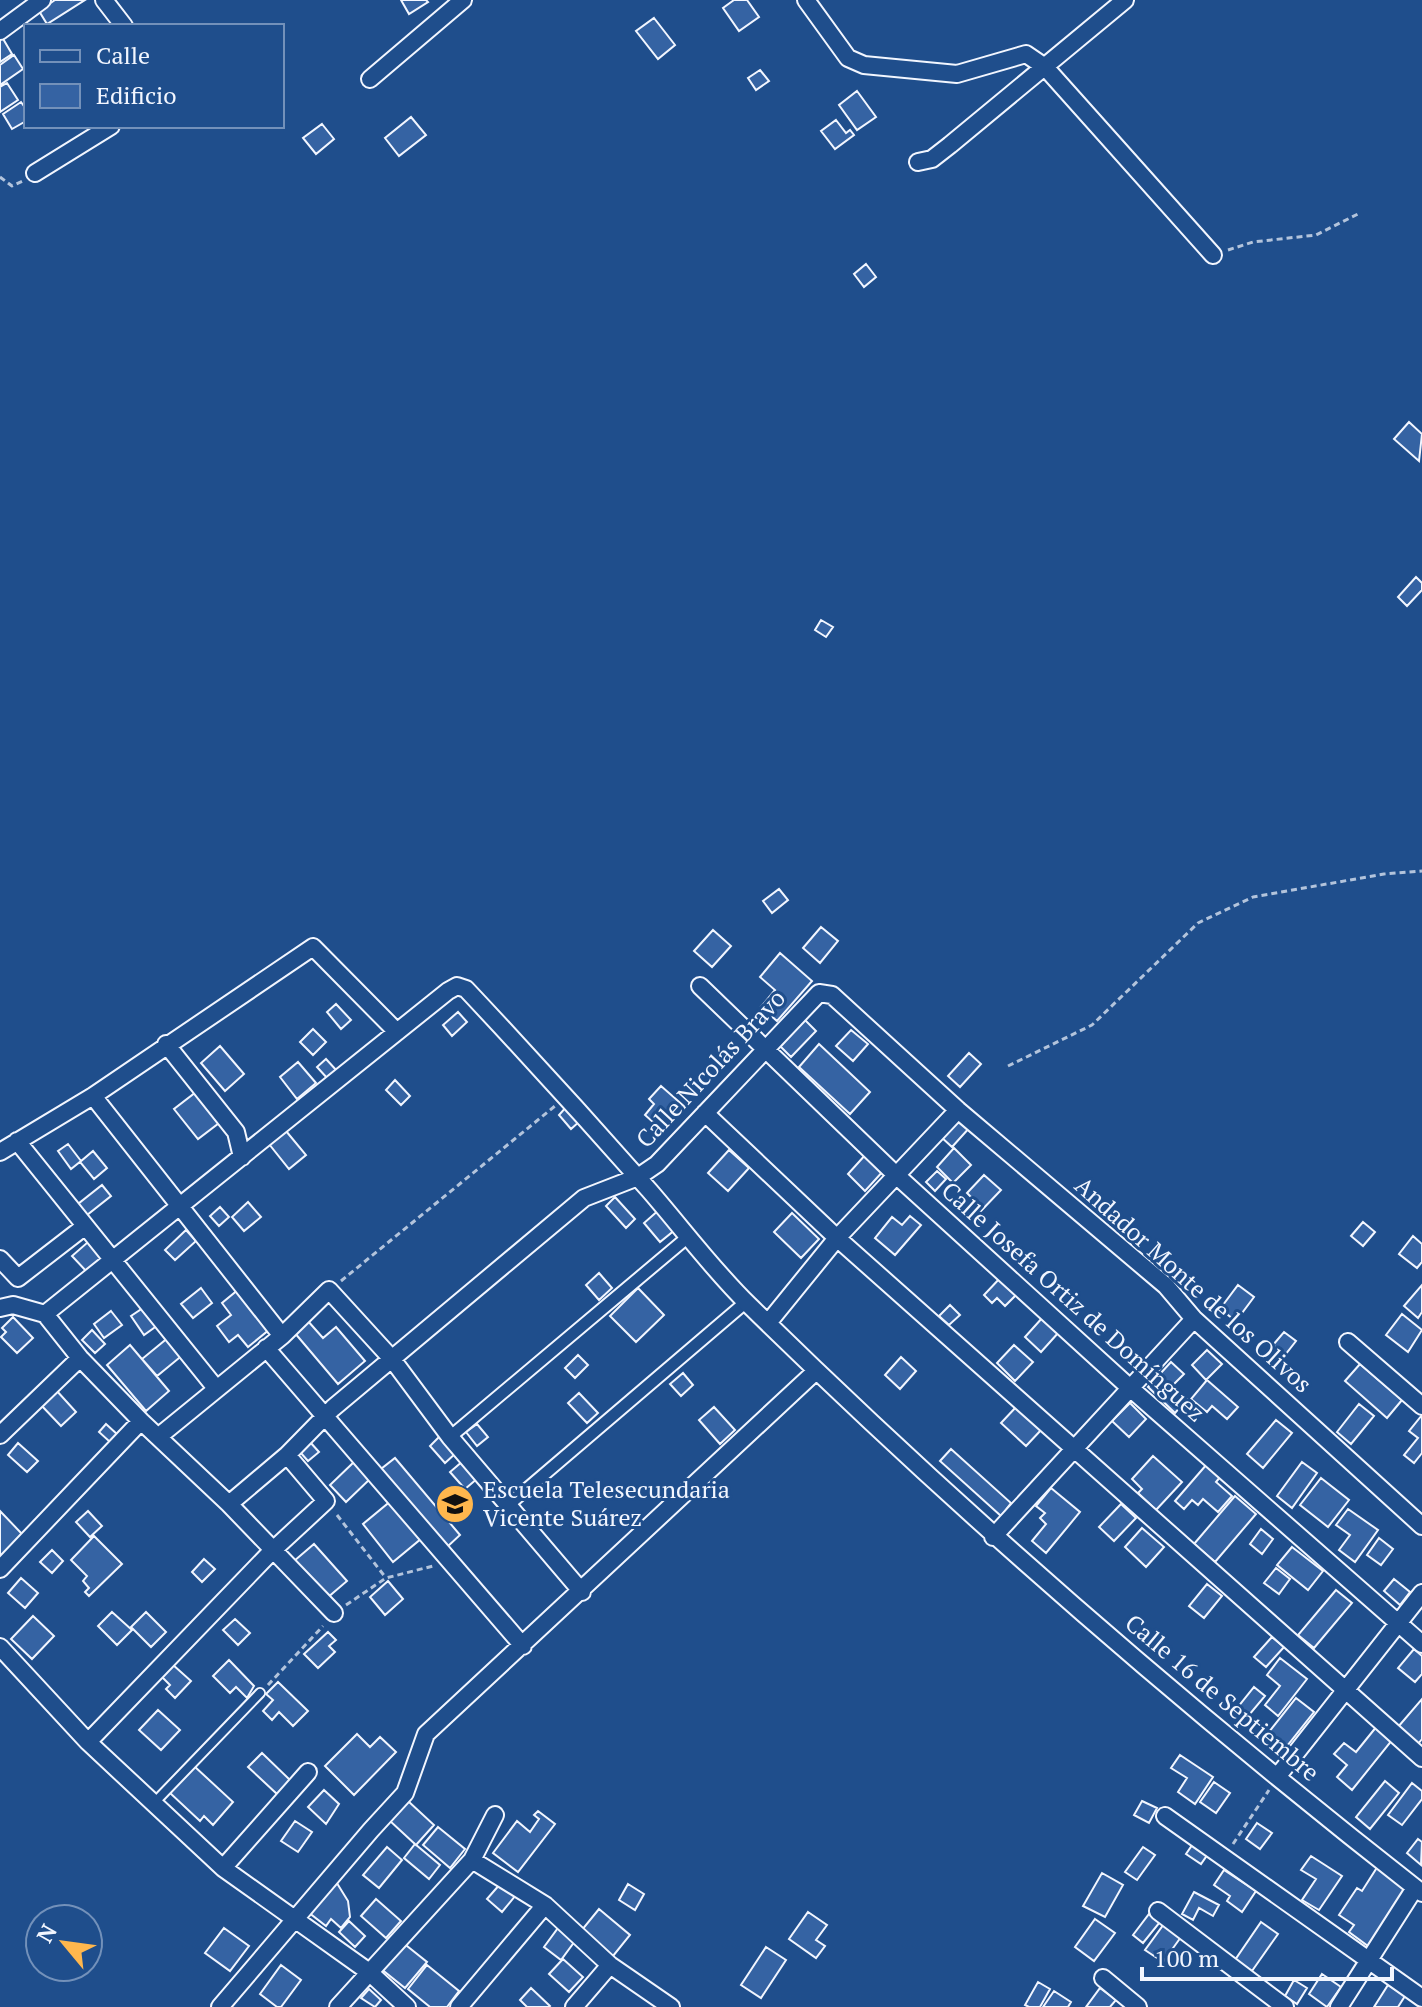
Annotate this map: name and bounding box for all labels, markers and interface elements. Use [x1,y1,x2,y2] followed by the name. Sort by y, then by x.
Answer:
[24,24,284,128] legend
[96,39,150,71] text: Calle
[96,79,177,111] text: Edificio
[629,982,792,1154] street label: Calle Nicolás Bravo
[1068,1169,1319,1399] street label: Andador Monte de los Olivos
[935,1174,1212,1428] street label: Calle Josefa Ortiz de Domínguez
[483,1473,730,1533] place label: Escuela Telesecundaria Vicente Suárez
[434,1483,476,1525] school or university icon: Escuela Telesecundaria Vicente Suárez
[1119,1607,1326,1788] street label: Calle 16 de Septiembre
[24,1903,104,1983] north arrow
[29,1918,63,1947] text: N
[1142,1931,1392,1981] scale bar
[1154,1942,1219,1974] text: 100 m

